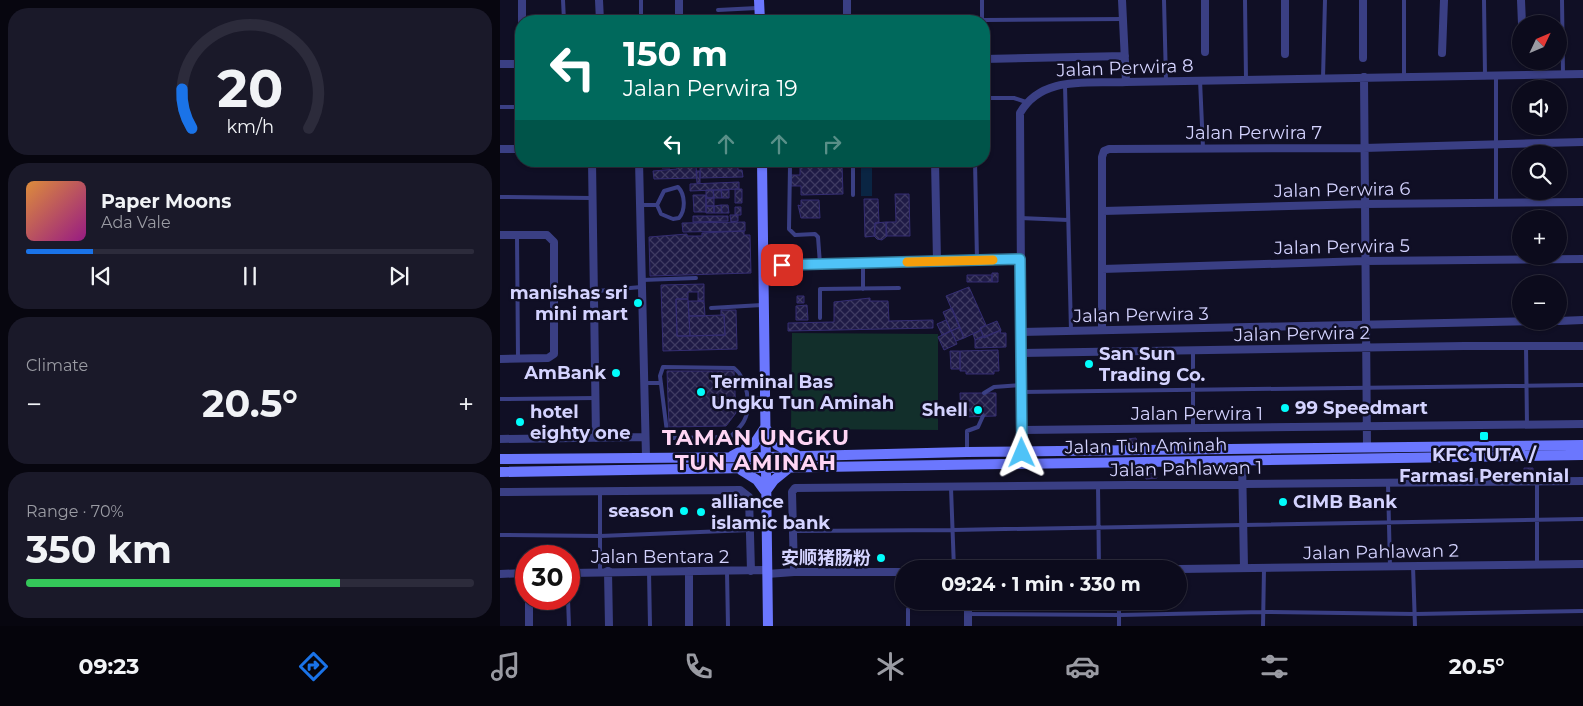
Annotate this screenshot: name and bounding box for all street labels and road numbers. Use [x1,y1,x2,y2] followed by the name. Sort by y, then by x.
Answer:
[1055,55,1194,81] street label: Jalan Perwira 8
[1185,122,1322,144] street label: Jalan Perwira 7
[1273,178,1410,202] street label: Jalan Perwira 6
[1273,235,1410,259] street label: Jalan Perwira 5
[1072,303,1209,327] street label: Jalan Perwira 3
[1233,322,1370,346] street label: Jalan Perwira 2
[1130,403,1263,425] street label: Jalan Perwira 1
[1063,434,1228,458] street label: Jalan Tun Aminah
[1109,457,1262,481] street label: Jalan Pahlawan 1
[1302,540,1459,564] street label: Jalan Pahlawan 2
[590,546,729,568] street label: Jalan Bentara 2

